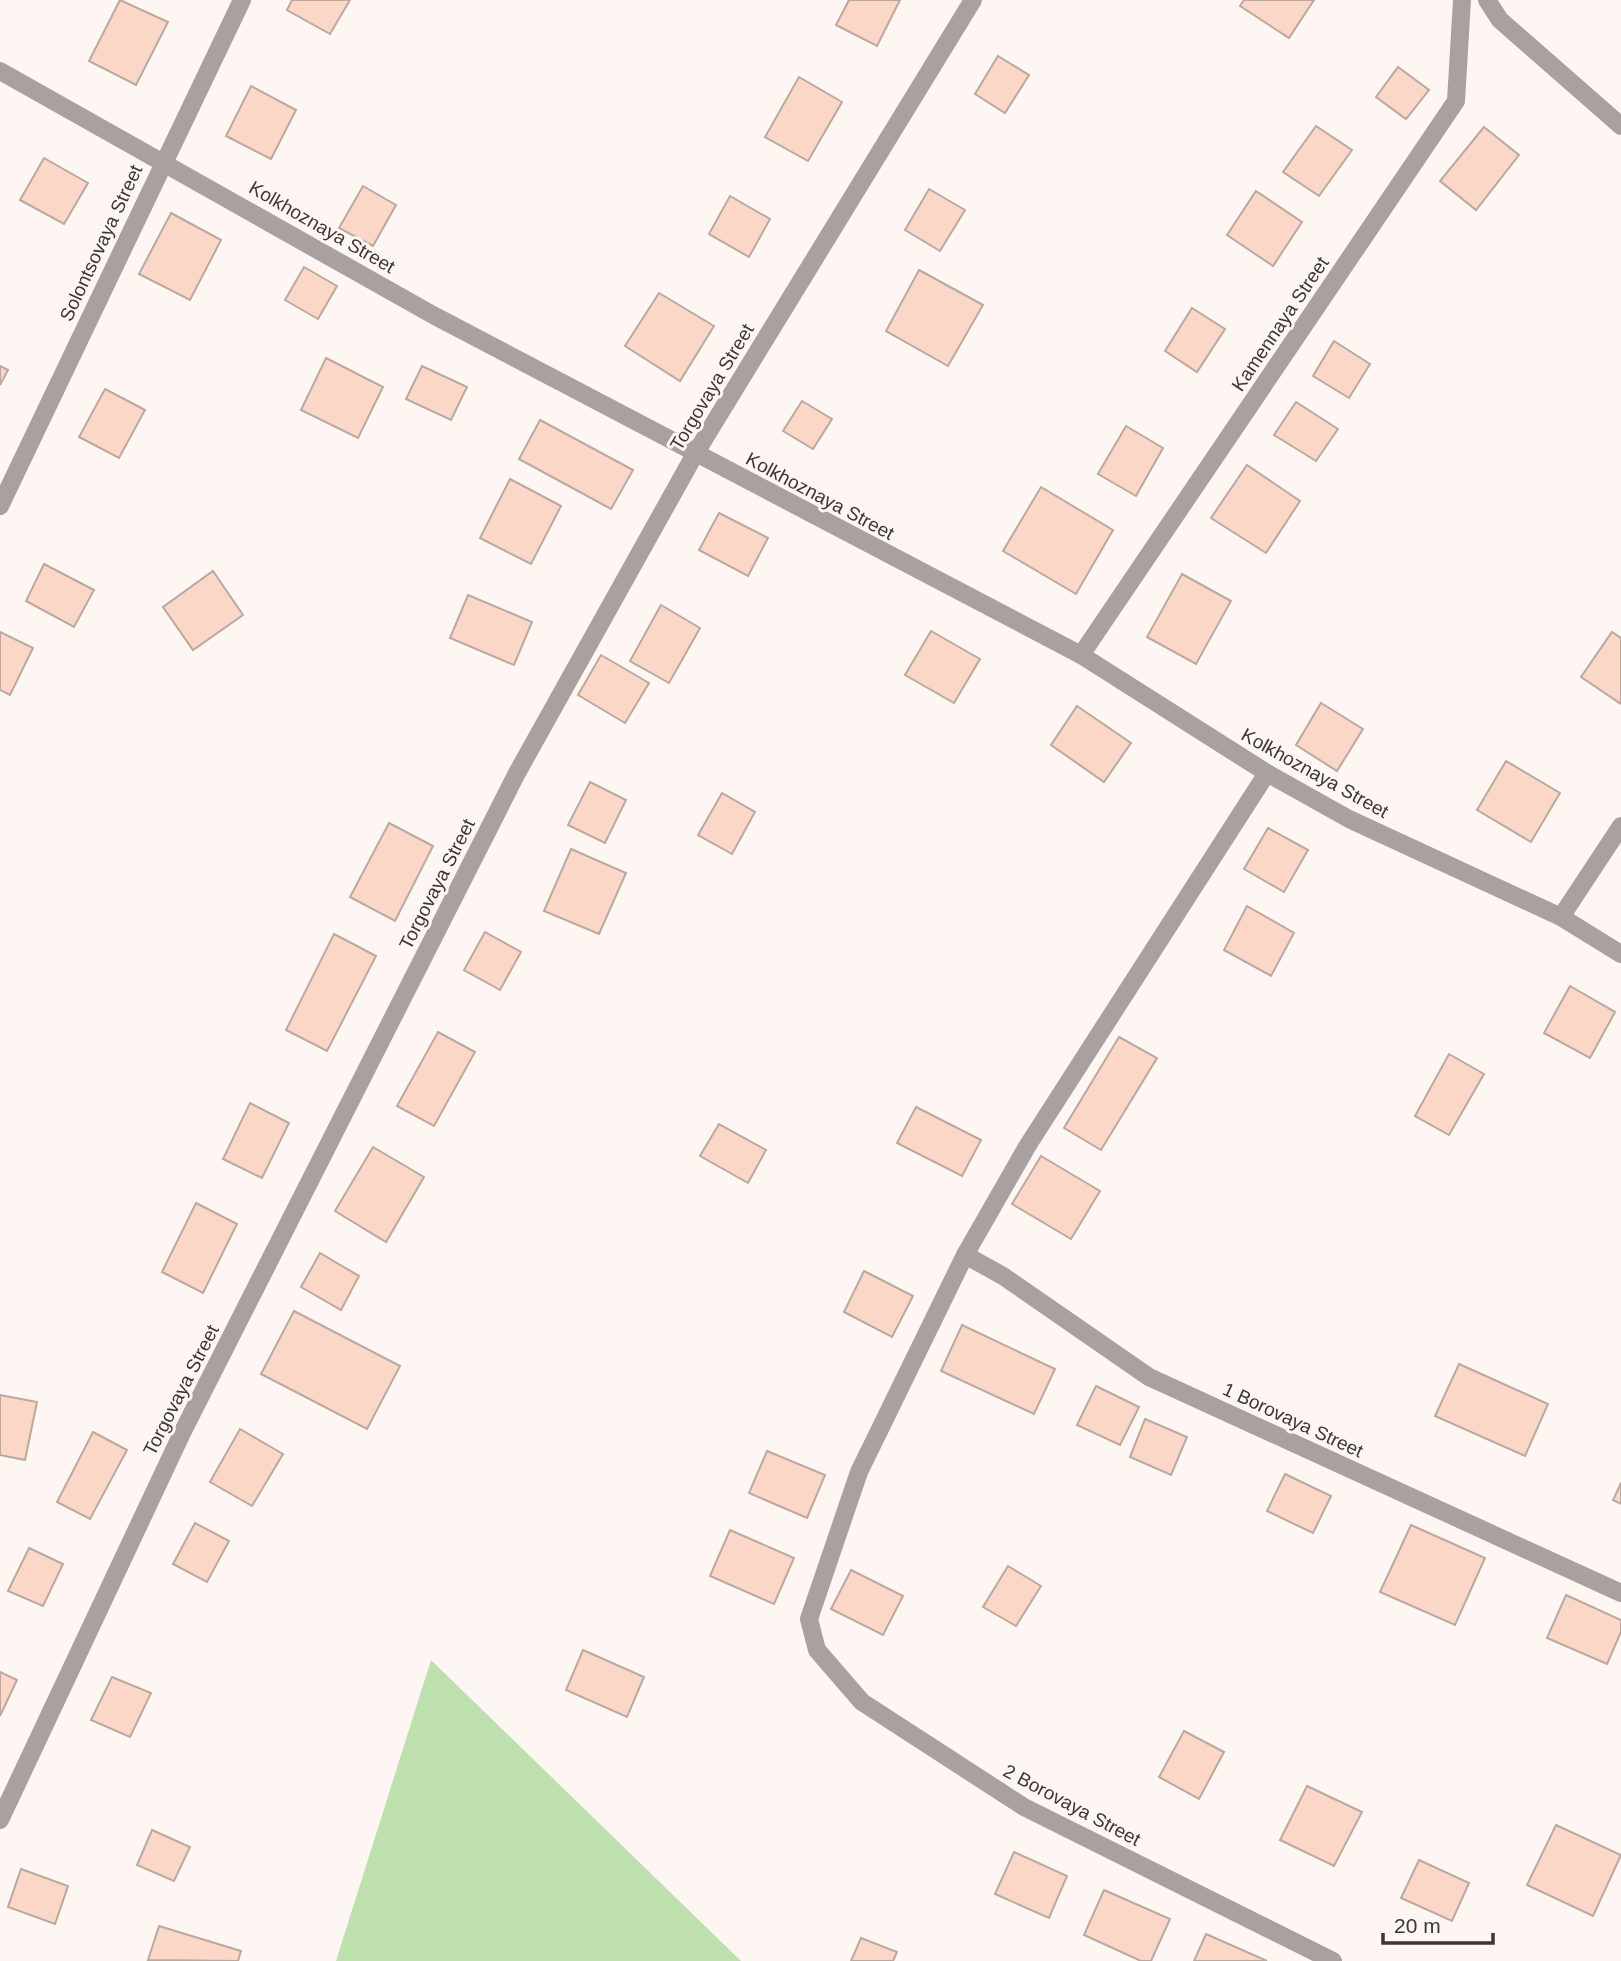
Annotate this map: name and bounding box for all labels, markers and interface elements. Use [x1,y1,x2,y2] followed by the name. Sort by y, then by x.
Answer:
[56,161,147,324] street label: Solontsovaya Street
[245,177,399,278] street label: Kolkhoznaya Street
[1227,252,1333,395] street label: Kamennaya Street
[666,319,758,454] street label: Torgovaya Street
[742,448,898,544] street label: Kolkhoznaya Street
[1238,724,1393,822] street label: Kolkhoznaya Street
[395,815,479,953] street label: Torgovaya Street
[139,1321,223,1459] street label: Torgovaya Street
[1220,1378,1367,1462] street label: 1 Borovaya Street
[1000,1760,1145,1850] street label: 2 Borovaya Street
[1383,1902,1493,1946] scale bar
[1394,1914,1441,1937] text: 20 m

